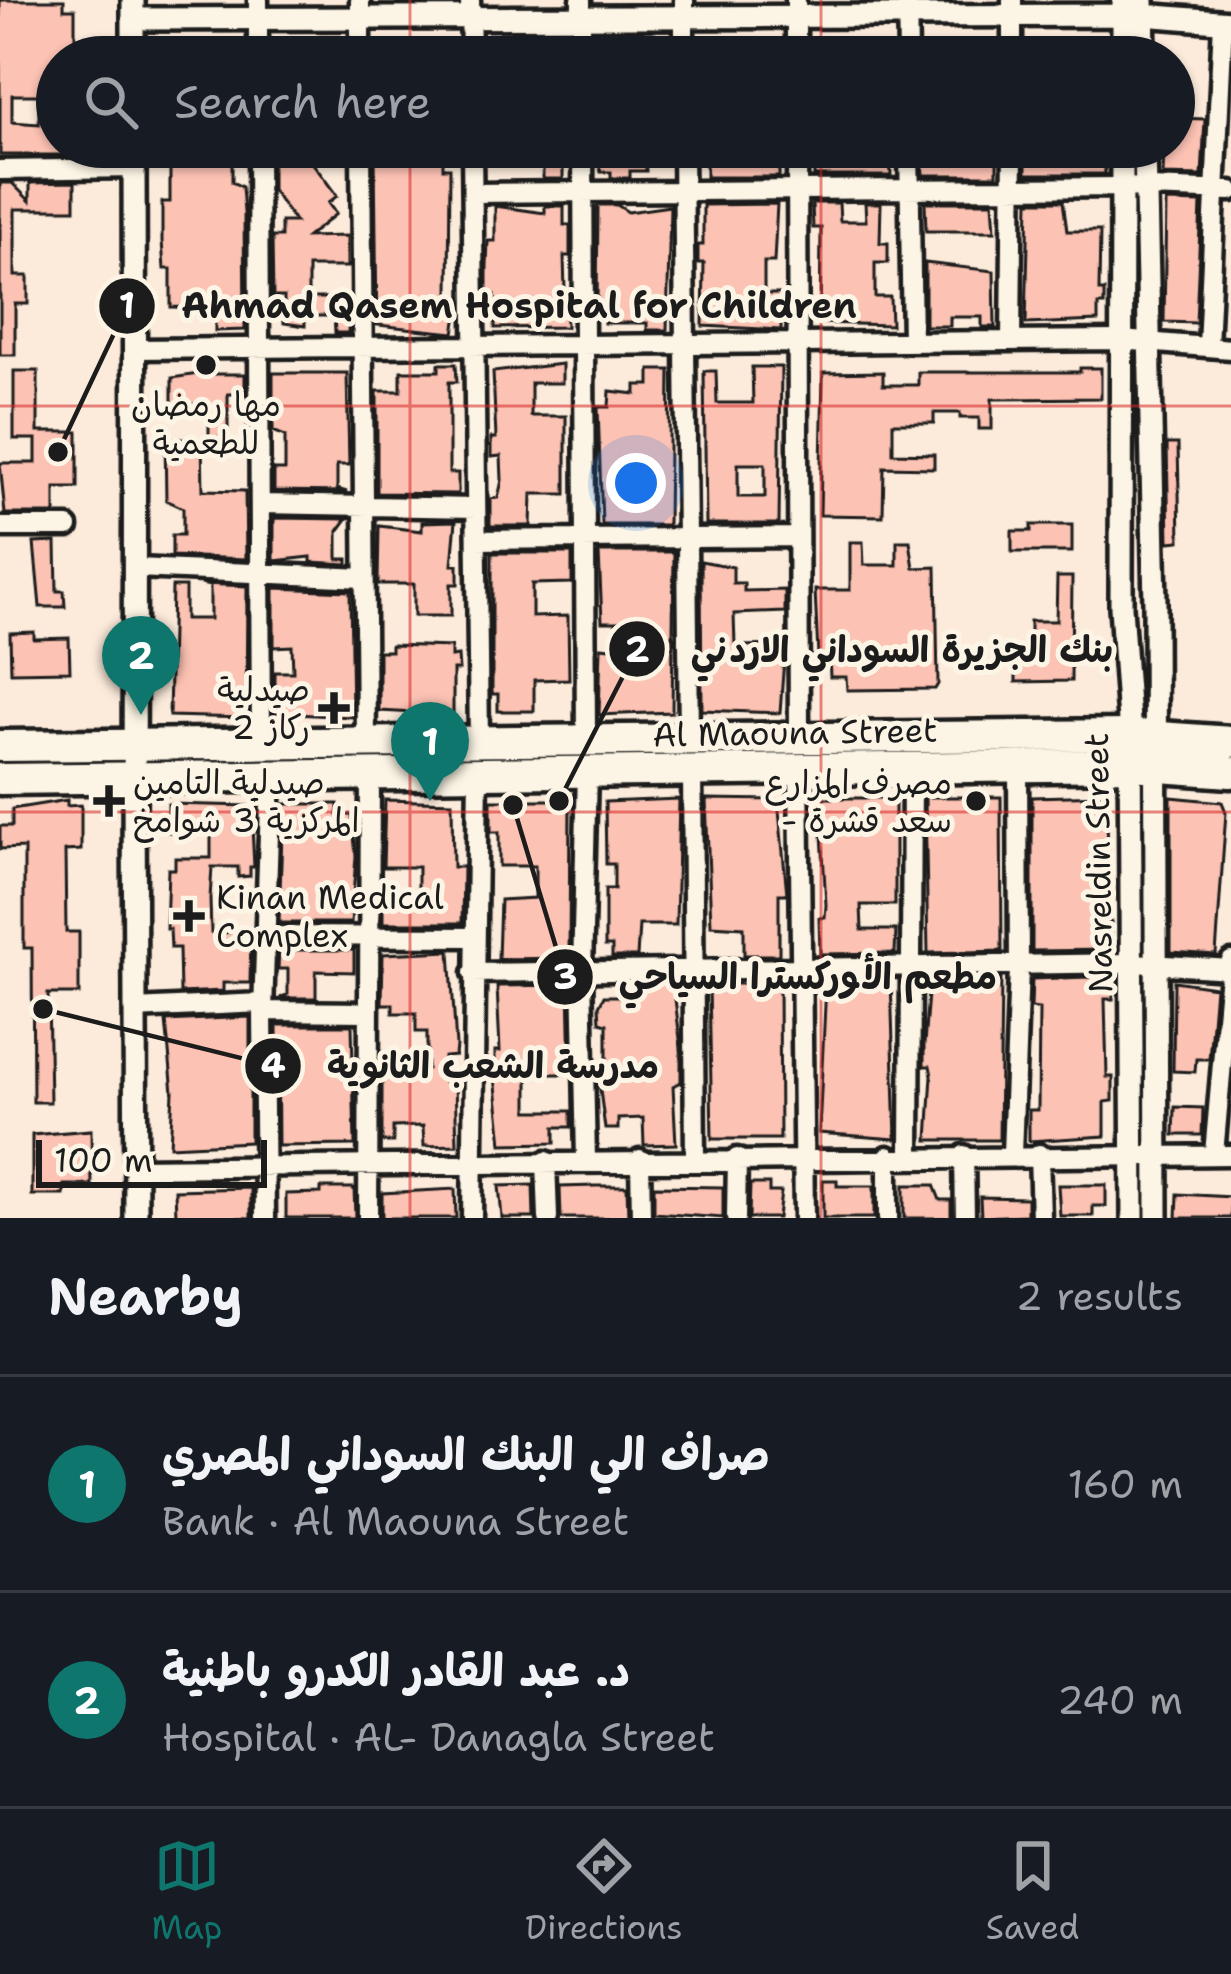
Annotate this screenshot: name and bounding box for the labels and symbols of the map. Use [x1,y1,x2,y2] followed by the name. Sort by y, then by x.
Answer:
[97,270,881,342] callout: Ahmad Qasem Hospital for Children
[119,281,135,330] text: 1
[181,281,857,330] text: Ahmad Qasem Hospital for Children
[193,352,219,378] marker: مها رمضان للطعمية
[131,382,281,465] place label: مها رمضان للطعمية
[606,453,666,513] your location
[607,613,1138,685] callout: بنك الجزيرة السوداني الاردني
[102,616,180,715] pin: 2
[624,625,650,674] text: 2
[691,625,1113,682] text: بنك الجزيرة السوداني الاردني
[217,667,310,750] place label: صيدلية ركاز 2
[321,695,347,721] marker: صيدلية ركاز 2
[391,702,469,801] pin: 1
[652,708,938,757] street label: Al Maouna Street
[1074,732,1123,994] street label: Nasreldin Street
[133,760,360,843] place label: صيدلية التامين المركزية 3 شوامخ
[764,760,952,843] place label: مصرف المزارع - سعد قشرة
[96,788,122,814] marker: صيدلية التامين المركزية 3 شوامخ
[963,788,989,814] marker: مصرف المزارع - سعد قشرة
[216,875,444,958] place label: Kinan Medical Complex
[173,900,205,932] marker: Kinan Medical Complex
[535,941,1022,1013] callout: مطعم الأوركسترا السياحي
[552,952,578,1001] text: 3
[619,952,997,1009] text: مطعم الأوركسترا السياحي
[243,1030,683,1102] callout: مدرسة الشعب الثانوية
[260,1041,286,1090] text: 4
[327,1041,659,1090] text: مدرسة الشعب الثانوية
[36,1134,267,1187] scale bar

